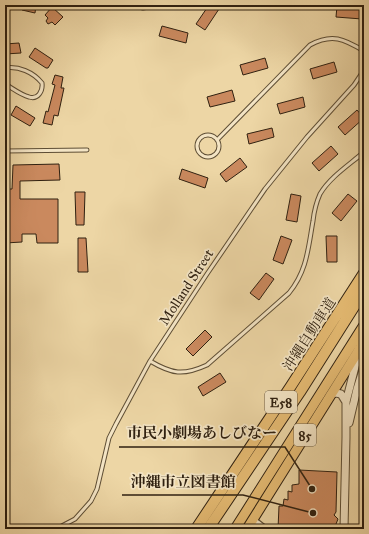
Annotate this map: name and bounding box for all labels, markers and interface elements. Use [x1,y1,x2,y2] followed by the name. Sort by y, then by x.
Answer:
[156,246,217,328] street label: Molland Street
[279,294,339,374] street label: 沖縄自動車道
[265,391,297,413] road number: E58
[119,420,285,447] callout: 市民小劇場あしびなー
[127,424,277,442] text: 市民小劇場あしびなー
[294,424,316,446] road number: 85
[122,468,243,495] callout: 沖縄市立図書館
[130,473,236,491] text: 沖縄市立図書館

